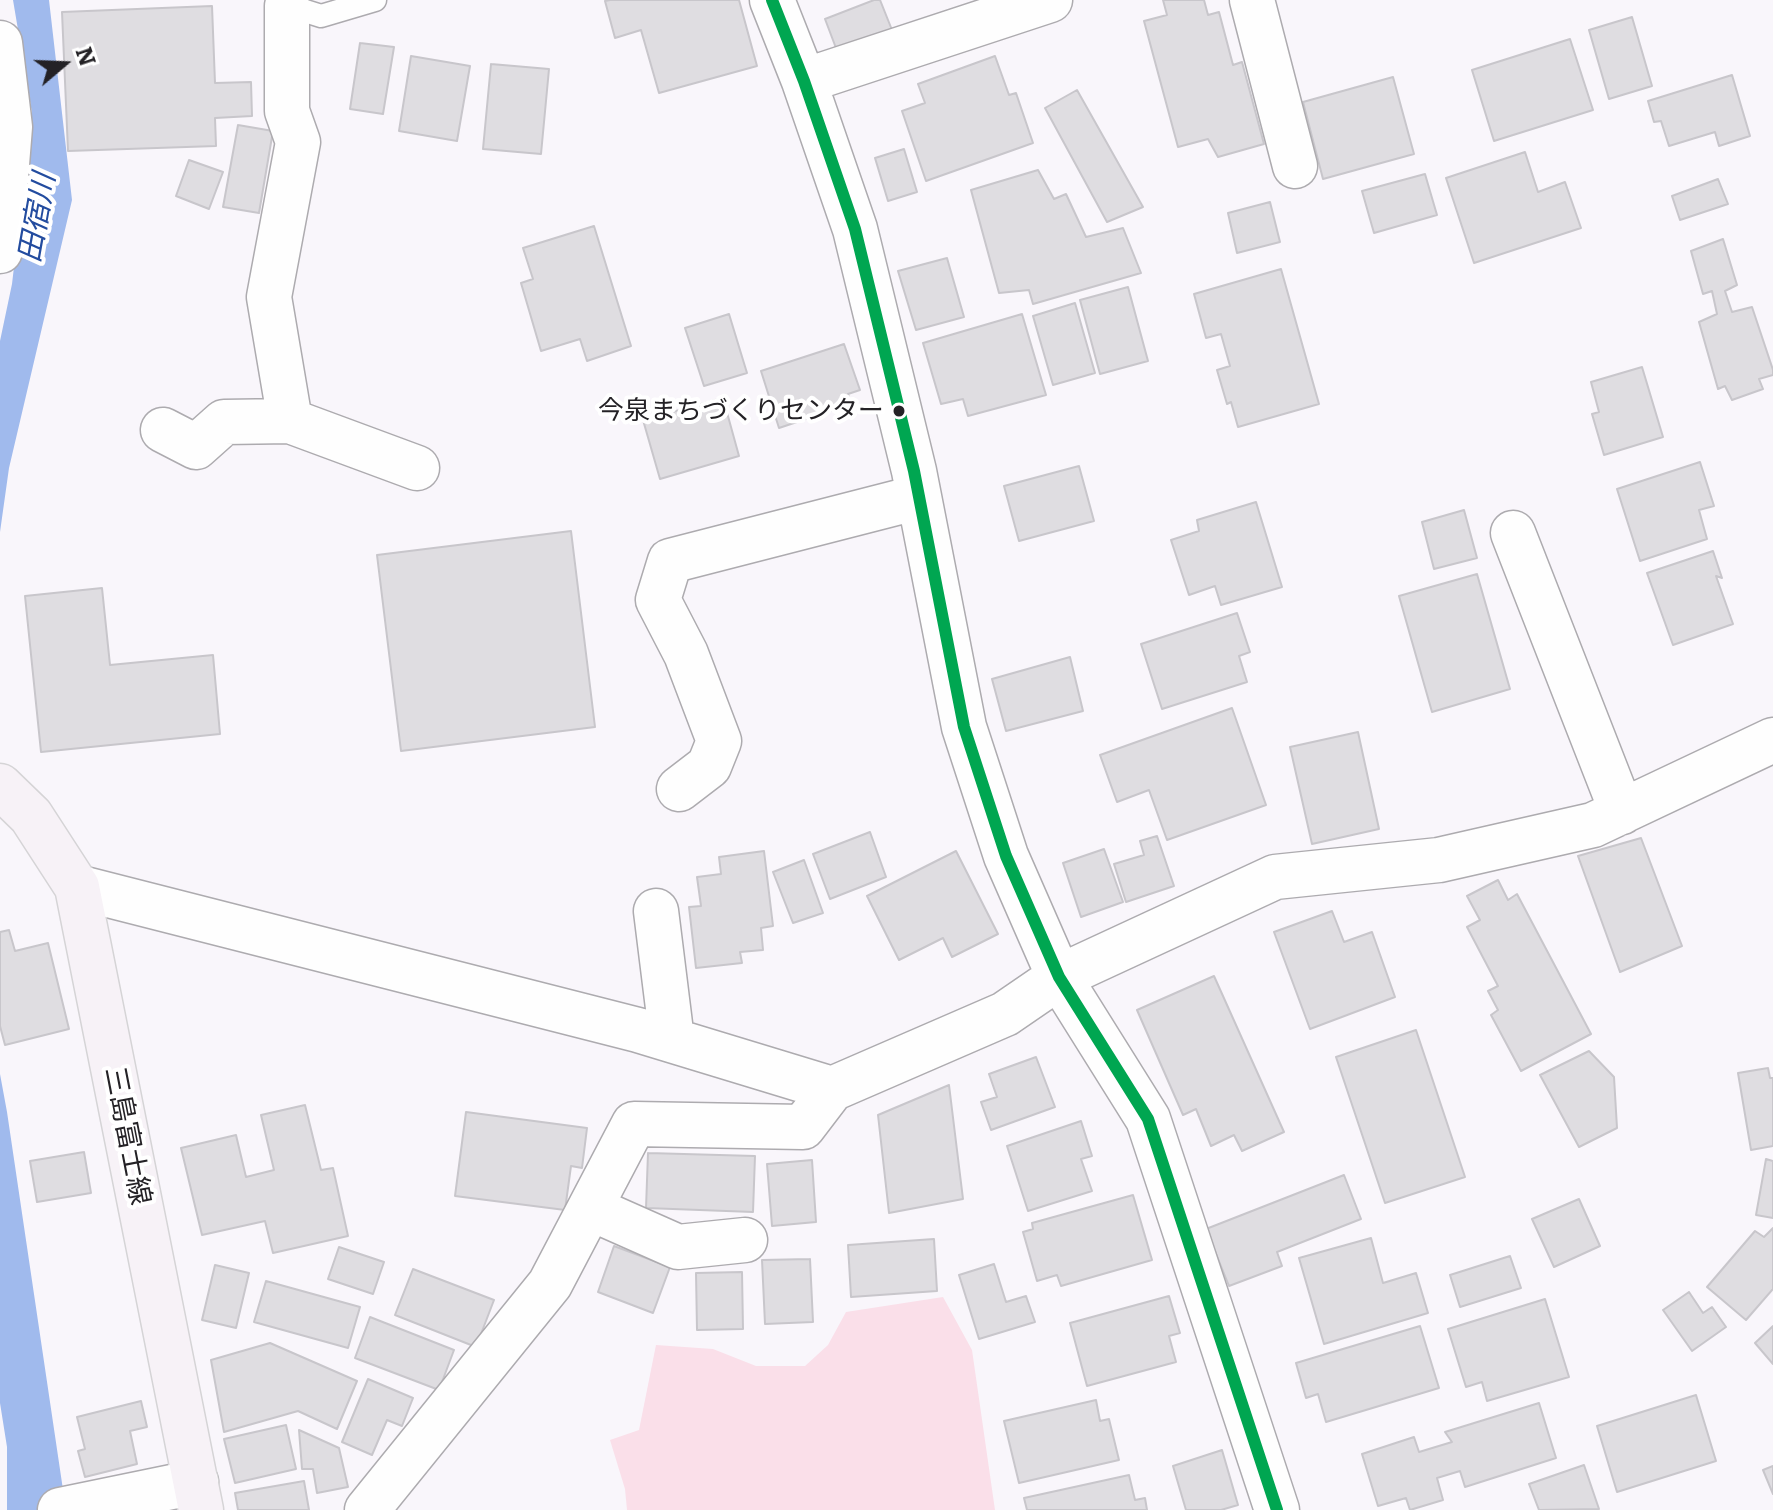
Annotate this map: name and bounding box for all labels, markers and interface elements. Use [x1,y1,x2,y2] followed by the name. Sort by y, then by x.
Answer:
[24,24,104,104] north arrow
[69,42,106,70] text: N
[12,171,64,265] water label: 田宿川
[598,395,884,427] place label: 今泉まちづくりセンター
[891,403,907,419] marker: 今泉まちづくりセンター
[97,1064,157,1208] street label: 三島富士線

